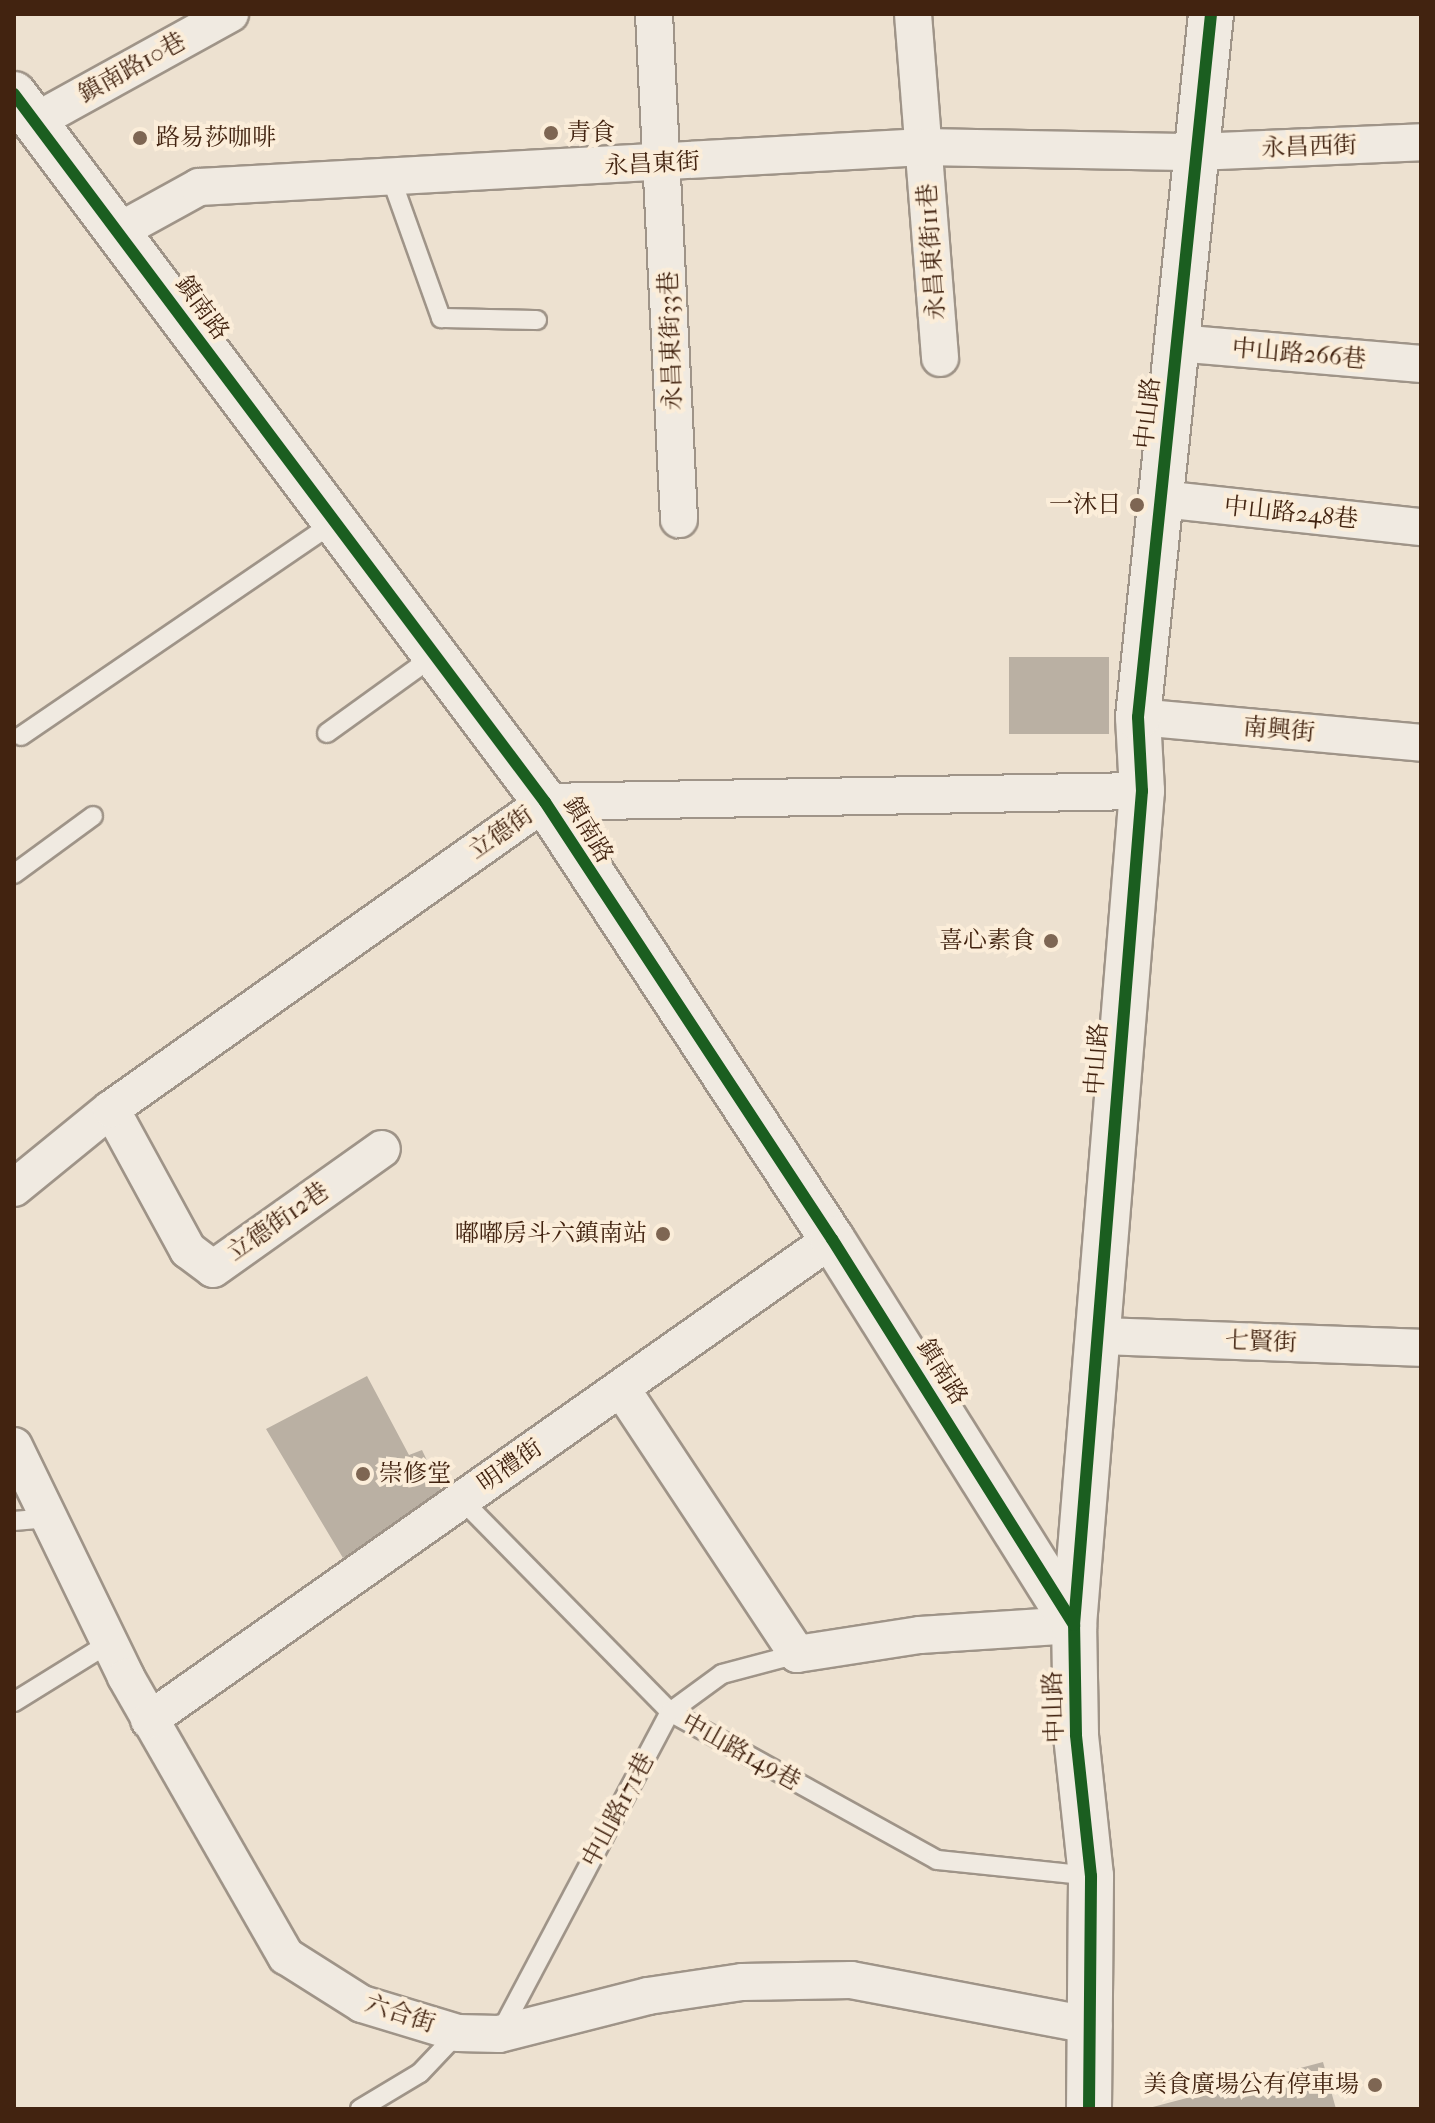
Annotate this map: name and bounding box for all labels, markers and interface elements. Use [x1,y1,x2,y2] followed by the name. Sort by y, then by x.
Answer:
[74,27,190,109] street label: 鎮南路10巷
[567,119,615,147] place label: 青食
[156,124,276,152] place label: 路易莎咖啡
[542,124,560,142] marker: 青食
[131,129,149,147] marker: 路易莎咖啡
[1261,131,1357,163] street label: 永昌西街
[603,147,701,181] street label: 永昌東街
[913,183,951,321] street label: 永昌東街11巷
[169,270,235,346] street label: 鎮南路
[654,271,688,411] street label: 永昌東街33巷
[1231,334,1367,374] street label: 中山路266巷
[1130,376,1166,450] street label: 中山路
[1049,491,1121,519] place label: 一沐日
[1223,492,1359,534] street label: 中山路248巷
[1128,496,1146,514] marker: 一沐日
[1242,713,1316,747] street label: 南興街
[557,792,619,868] street label: 鎮南路
[463,801,539,865] street label: 立德街
[939,927,1035,955] place label: 喜心素食
[1042,932,1060,950] marker: 喜心素食
[1080,1022,1114,1096] street label: 中山路
[222,1177,334,1267] street label: 立德街12巷
[455,1220,647,1248] place label: 嘟嘟房斗六鎮南站
[654,1225,672,1243] marker: 嘟嘟房斗六鎮南站
[1225,1326,1297,1358] street label: 七賢街
[911,1334,973,1410] street label: 鎮南路
[472,1434,548,1498] street label: 明禮街
[379,1460,451,1488] place label: 崇修堂
[354,1465,372,1483] marker: 崇修堂
[1038,1671,1070,1743] street label: 中山路
[677,1708,805,1796] street label: 中山路149巷
[576,1748,660,1872] street label: 中山路171巷
[361,1989,439,2039] street label: 六合街
[1143,2071,1359,2099] place label: 美食廣場公有停車場
[1366,2076,1384,2094] marker: 美食廣場公有停車場

